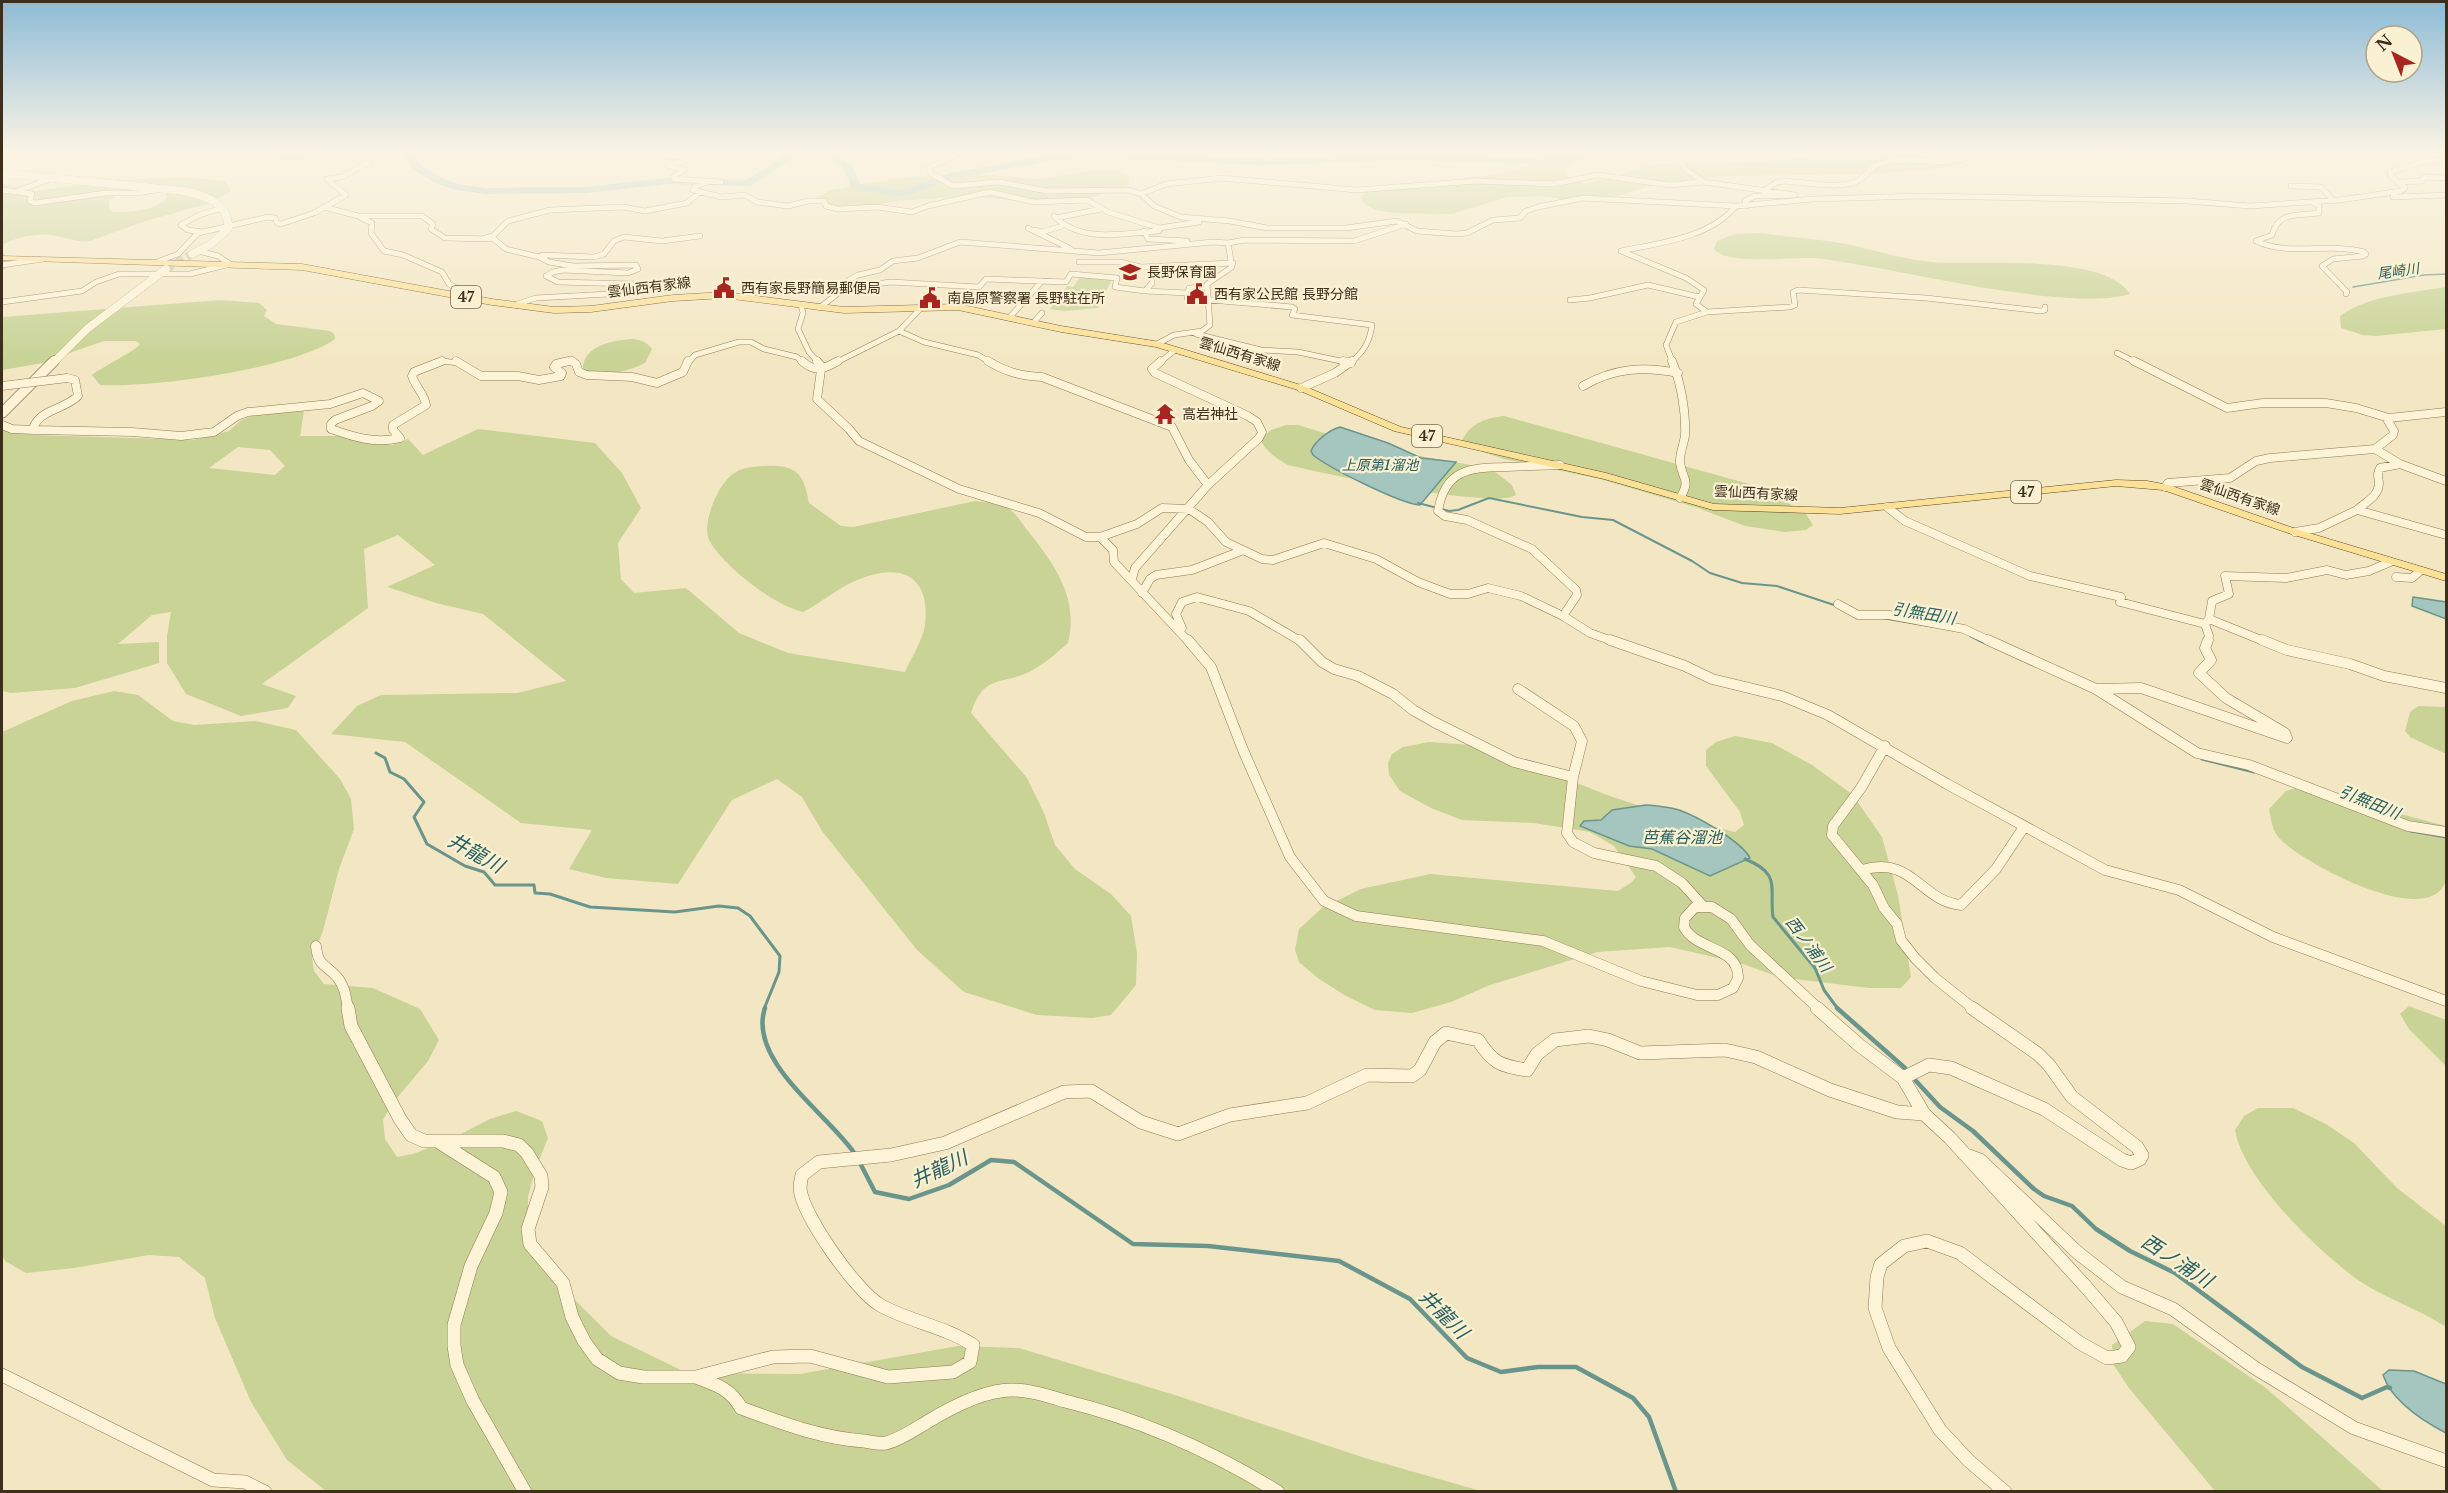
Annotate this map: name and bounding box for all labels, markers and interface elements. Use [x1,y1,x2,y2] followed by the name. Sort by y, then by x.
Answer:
[2364,24,2424,84] north arrow
[2372,30,2396,55] text: N
[2376,259,2422,283] water label: 尾崎川
[1118,260,1142,284] school or university icon: 長野保育園
[1147,263,1217,281] place label: 長野保育園
[606,273,692,301] street label: 雲仙西有家線
[712,276,736,300] public building icon: 西有家長野簡易郵便局
[741,279,881,297] place label: 西有家長野簡易郵便局
[1185,282,1209,306] public building icon: 西有家公民館 長野分館
[1214,285,1358,303] place label: 西有家公民館 長野分館
[451,286,481,308] road number: 47
[918,286,942,310] public building icon: 南島原警察署 長野駐在所
[947,289,1105,307] place label: 南島原警察署 長野駐在所
[1197,333,1283,375] street label: 雲仙西有家線
[1153,402,1177,426] temple icon: 高岩神社
[1182,405,1238,423] place label: 高岩神社
[1412,425,1442,447] road number: 47
[1342,456,1420,474] water label: 上原第1溜池
[2197,475,2283,519] street label: 雲仙西有家線
[2011,481,2041,503] road number: 47
[1714,482,1798,504] street label: 雲仙西有家線
[1891,598,1959,628] water label: 引無田川
[2337,781,2405,824] water label: 引無田川
[1642,827,1724,847] water label: 芭蕉谷溜池
[444,828,510,879] water label: 井龍川
[1782,912,1837,977] water label: 西ノ浦川
[907,1145,973,1193] water label: 井龍川
[2137,1229,2219,1294] water label: 西ノ浦川
[1414,1284,1475,1345] water label: 井龍川

